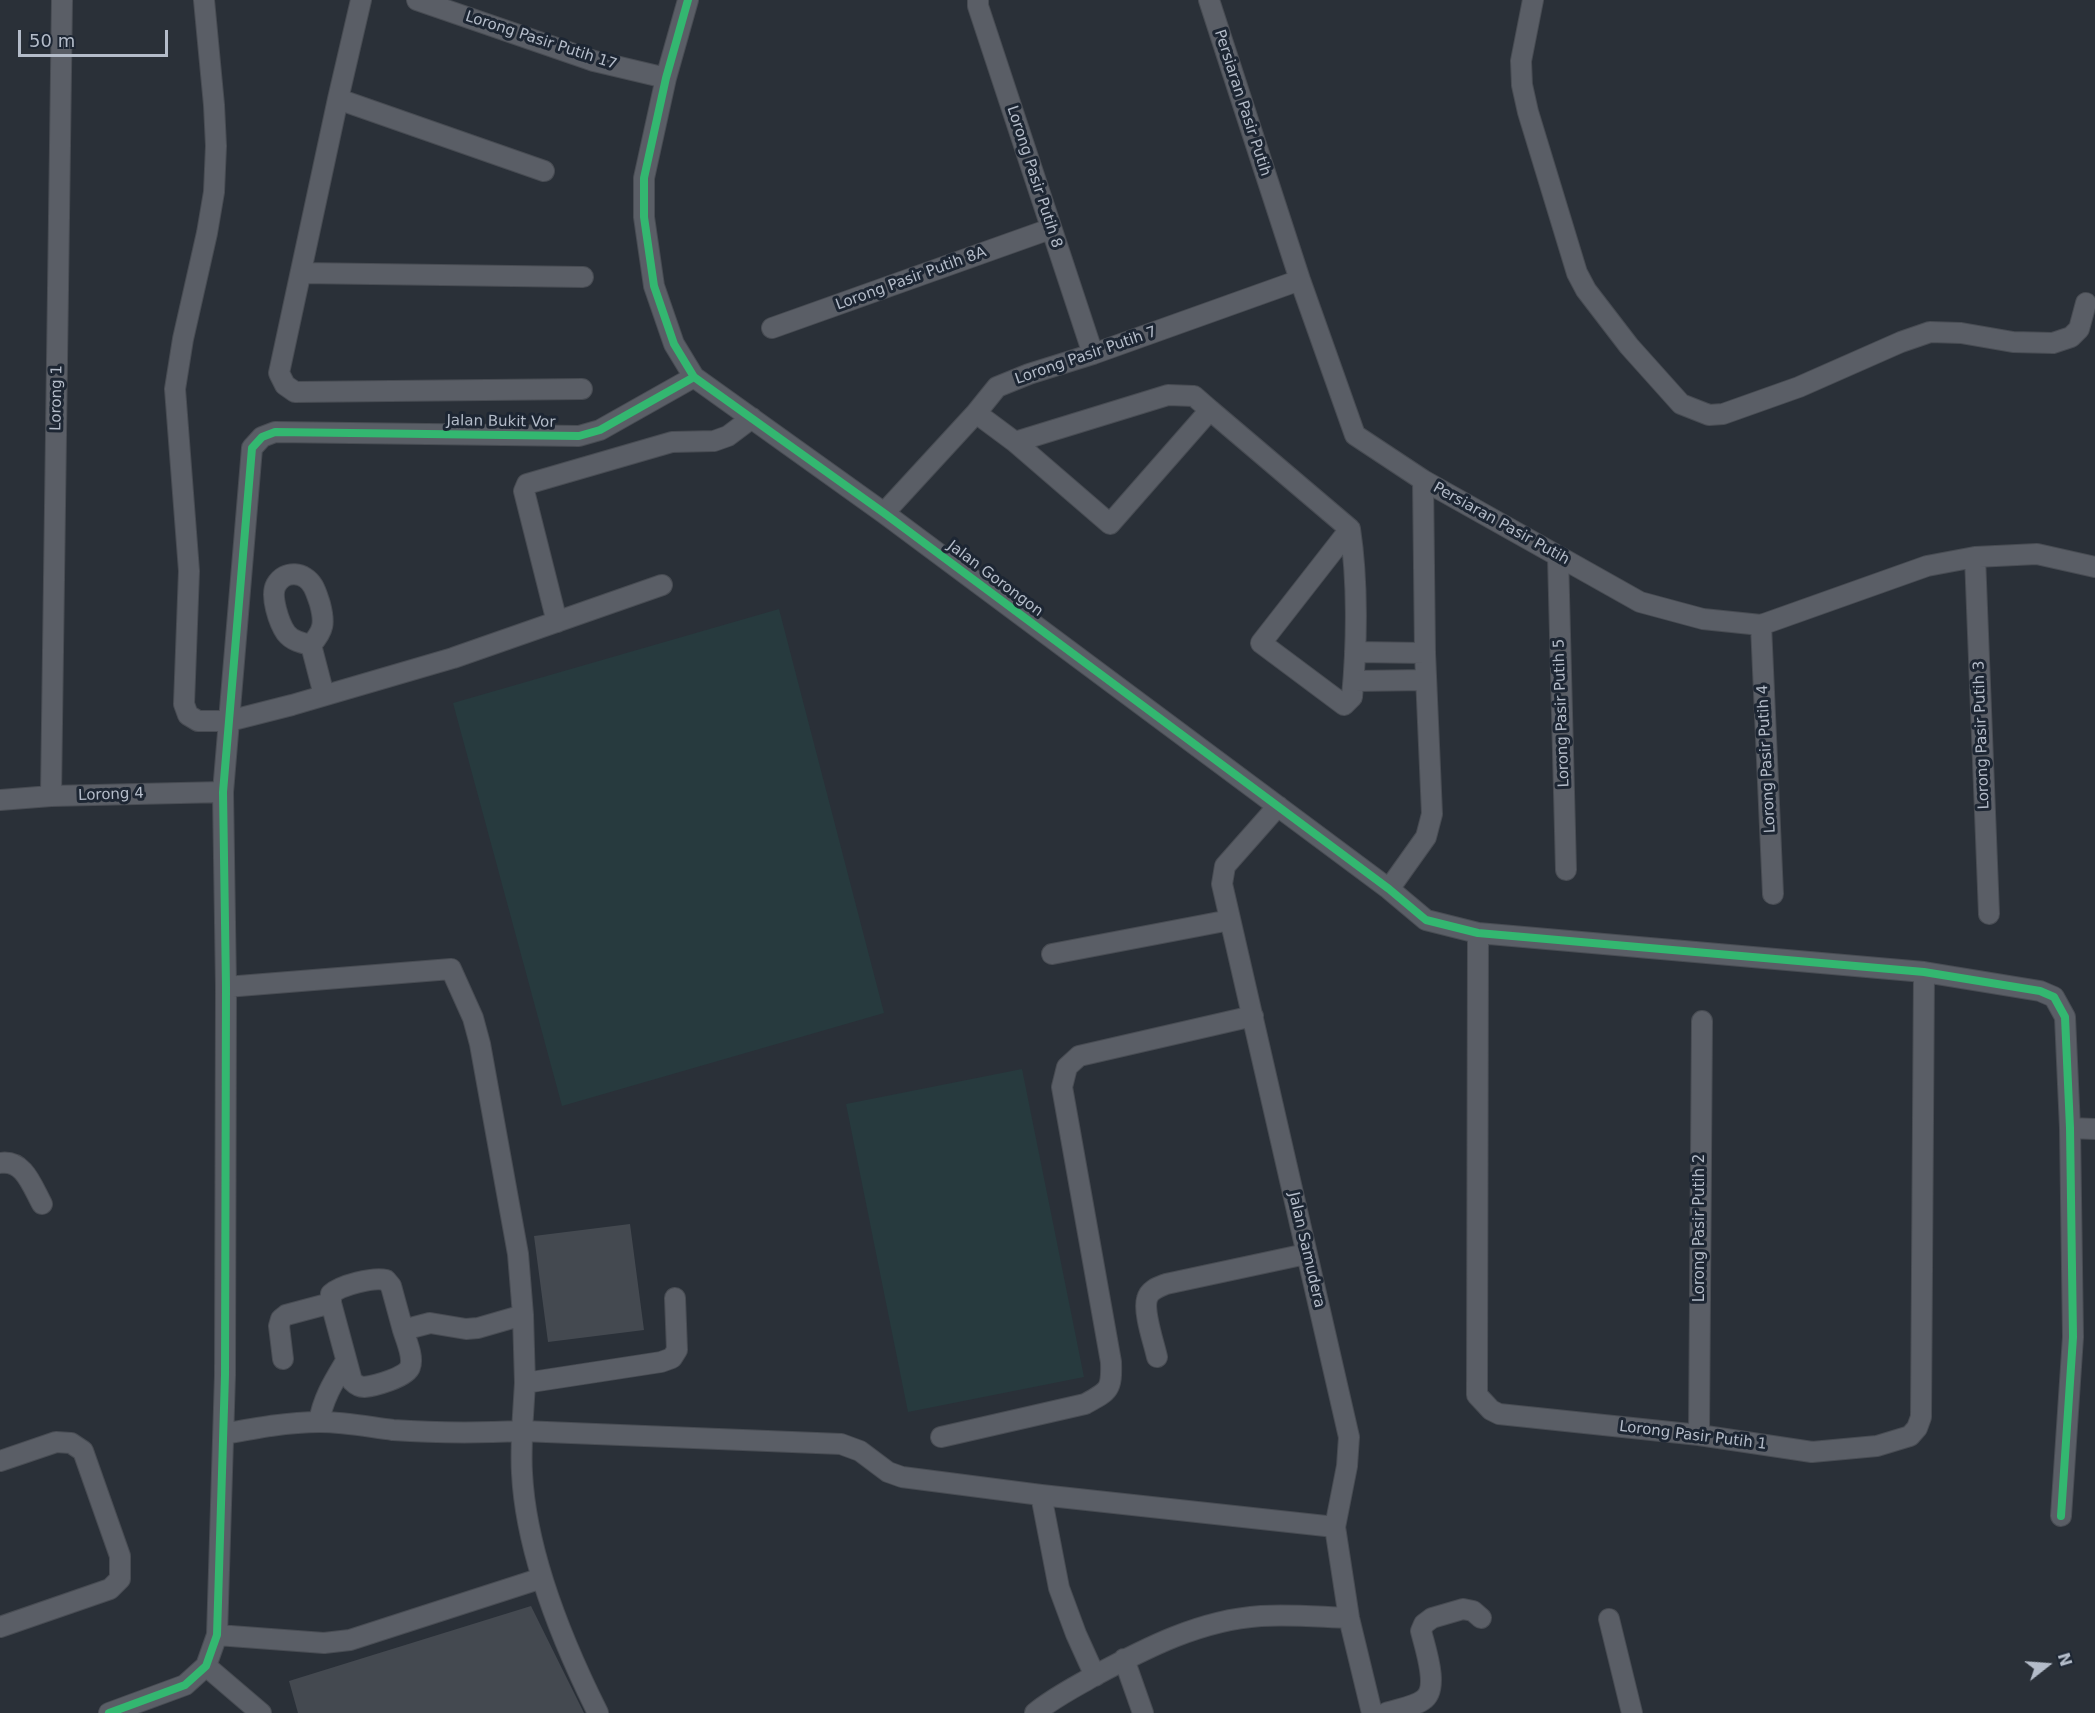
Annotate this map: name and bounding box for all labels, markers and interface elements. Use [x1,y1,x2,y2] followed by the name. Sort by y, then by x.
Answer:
[463,8,619,74] street label: Lorong Pasir Putih 17
[21,18,171,56] scale bar
[1210,27,1274,179] street label: Persiaran Pasir Putih
[29,30,75,51] text: 50 m
[1002,103,1066,251] street label: Lorong Pasir Putih 8
[833,243,989,315] street label: Lorong Pasir Putih 8A
[1013,323,1159,389] street label: Lorong Pasir Putih 7
[47,365,67,431] street label: Lorong 1
[446,412,556,432] street label: Jalan Bukit Vor
[1430,479,1572,569] street label: Persiaran Pasir Putih
[944,537,1046,621] street label: Jalan Gorongon
[1550,638,1574,788] street label: Lorong Pasir Putih 5
[1970,660,1994,810] street label: Lorong Pasir Putih 3
[1754,684,1780,834] street label: Lorong Pasir Putih 4
[78,785,144,805] street label: Lorong 4
[1691,1154,1709,1302] street label: Lorong Pasir Putih 2
[1284,1190,1328,1310] street label: Jalan Samudera
[1618,1418,1768,1454] street label: Lorong Pasir Putih 1
[2017,1635,2077,1695] north arrow
[2054,1650,2076,1669] text: N

